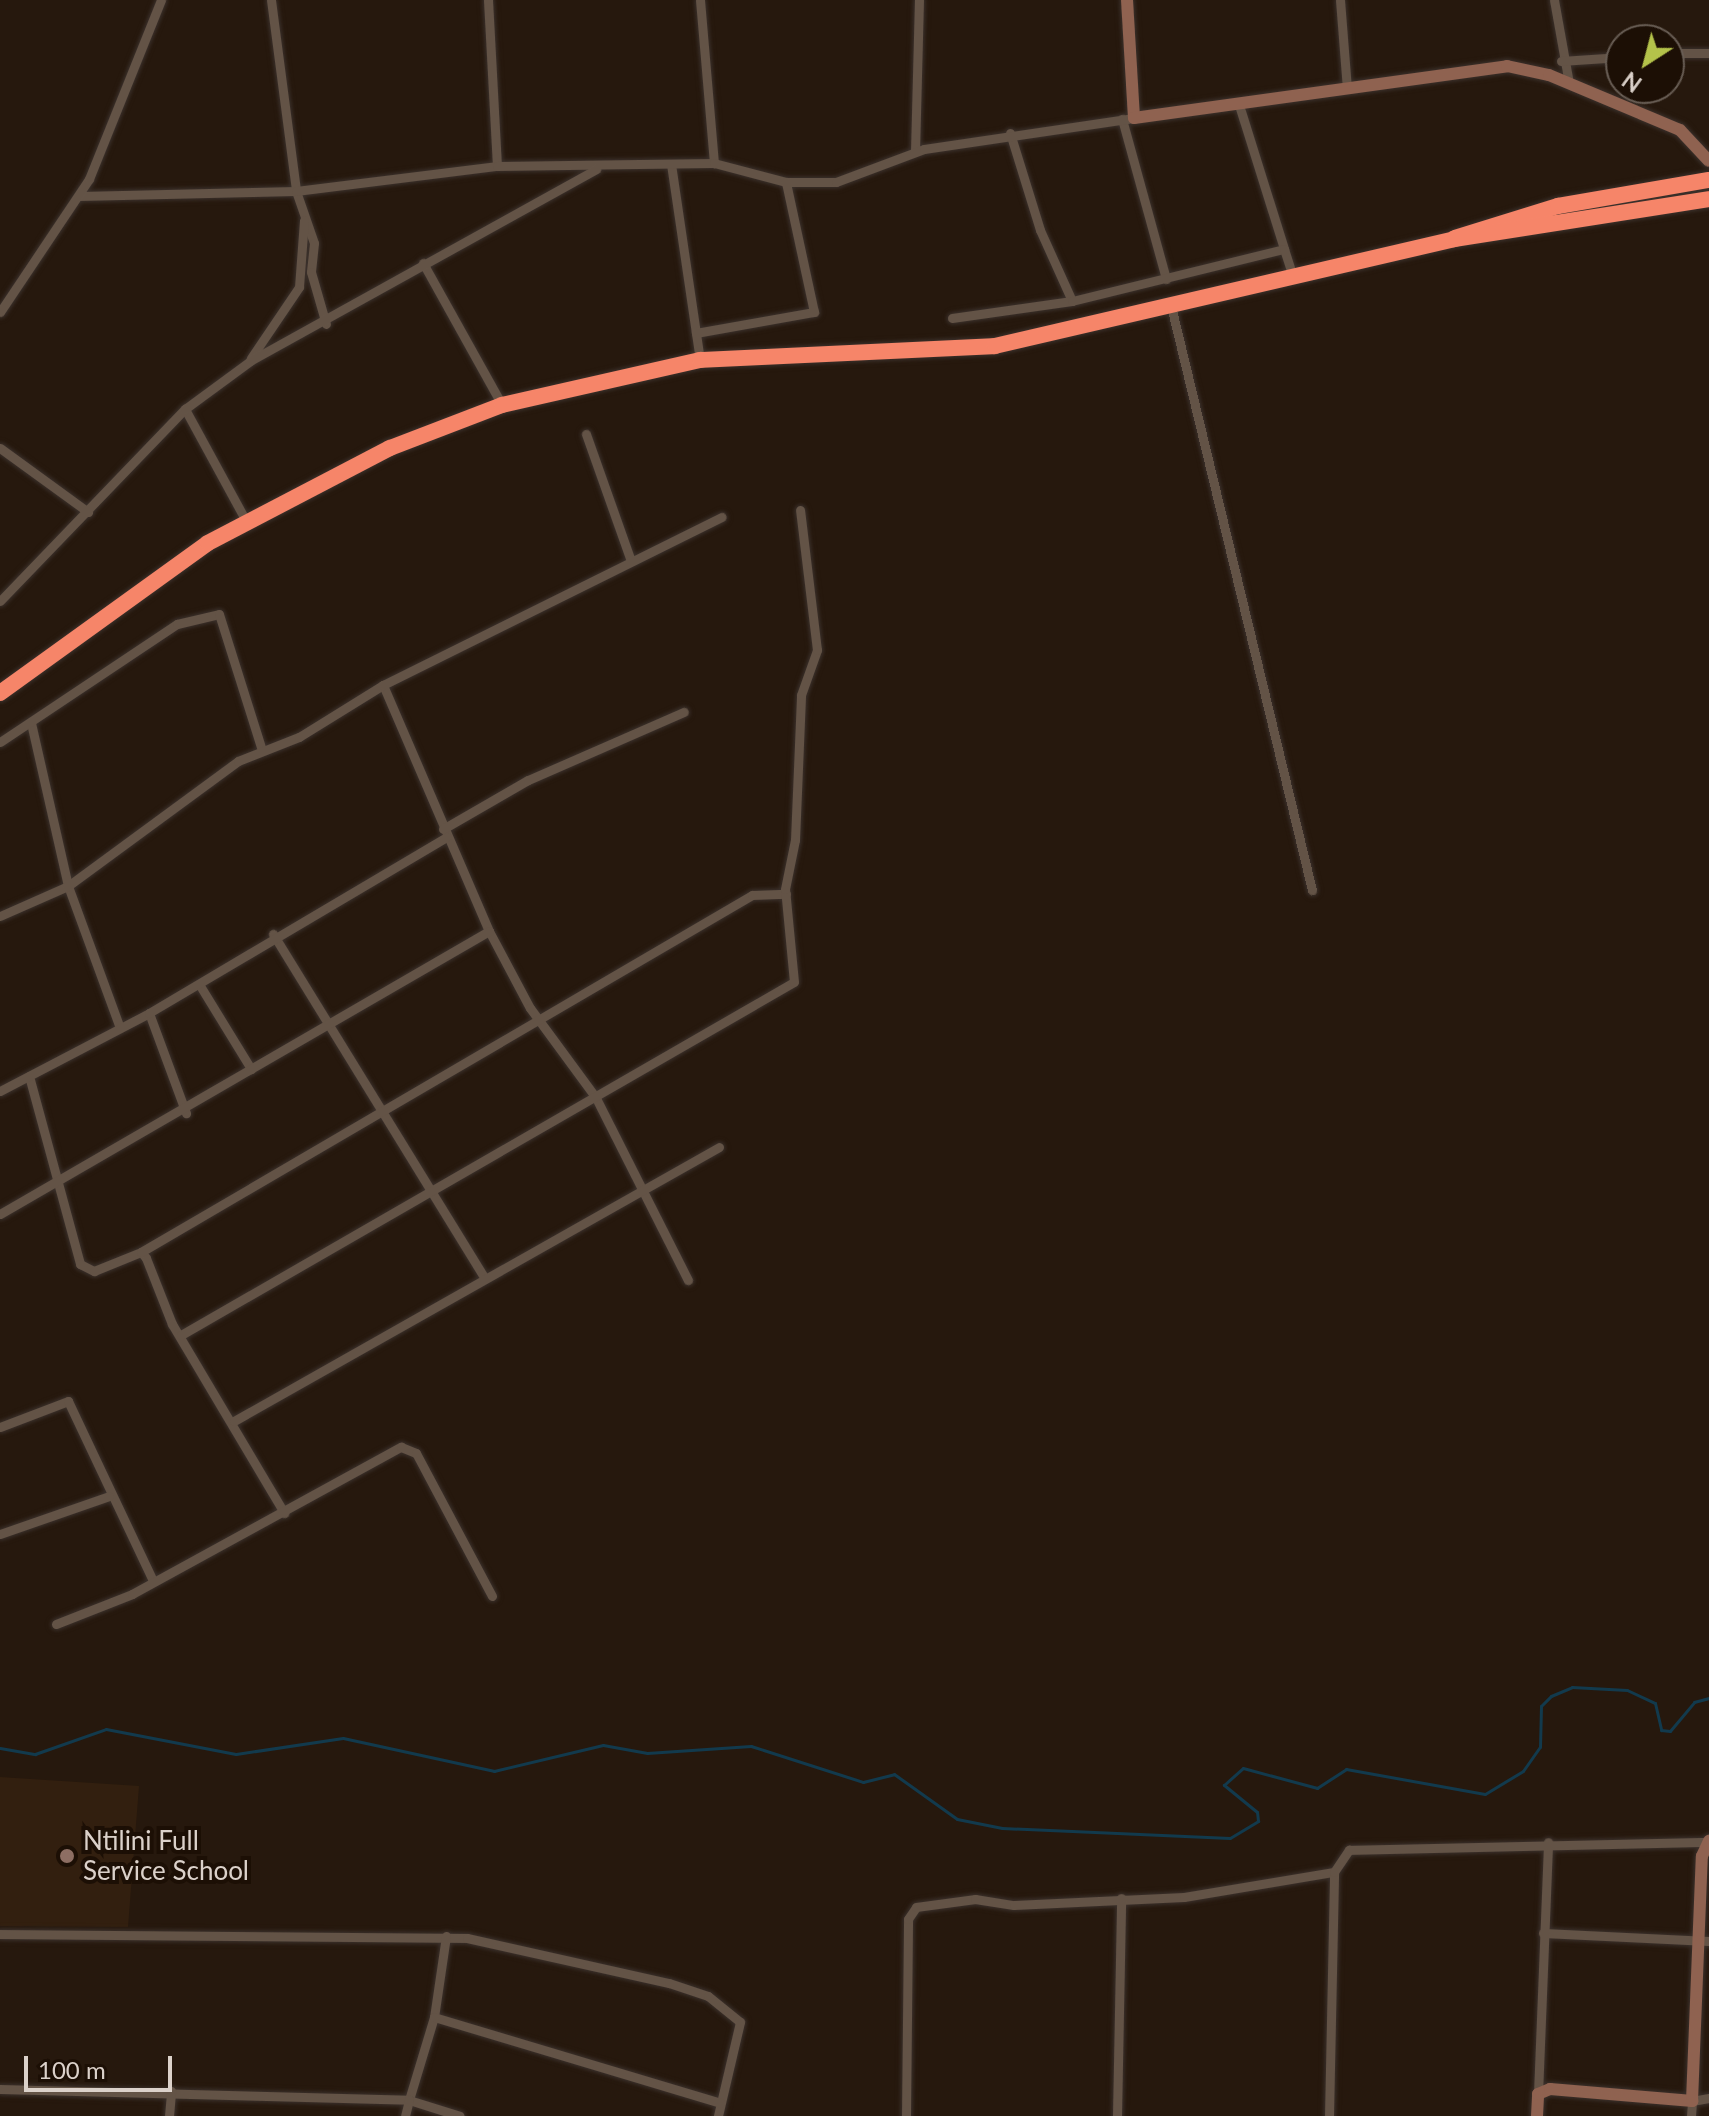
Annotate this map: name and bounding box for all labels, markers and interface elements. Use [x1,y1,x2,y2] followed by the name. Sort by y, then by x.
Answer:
[1605,24,1685,104] north arrow
[1617,66,1647,98] text: N
[83,1825,249,1886] place label: Ntilini Full Service School
[58,1847,76,1865] marker: Ntilini Full Service School
[28,2040,176,2090] scale bar
[38,2055,106,2084] text: 100 m

